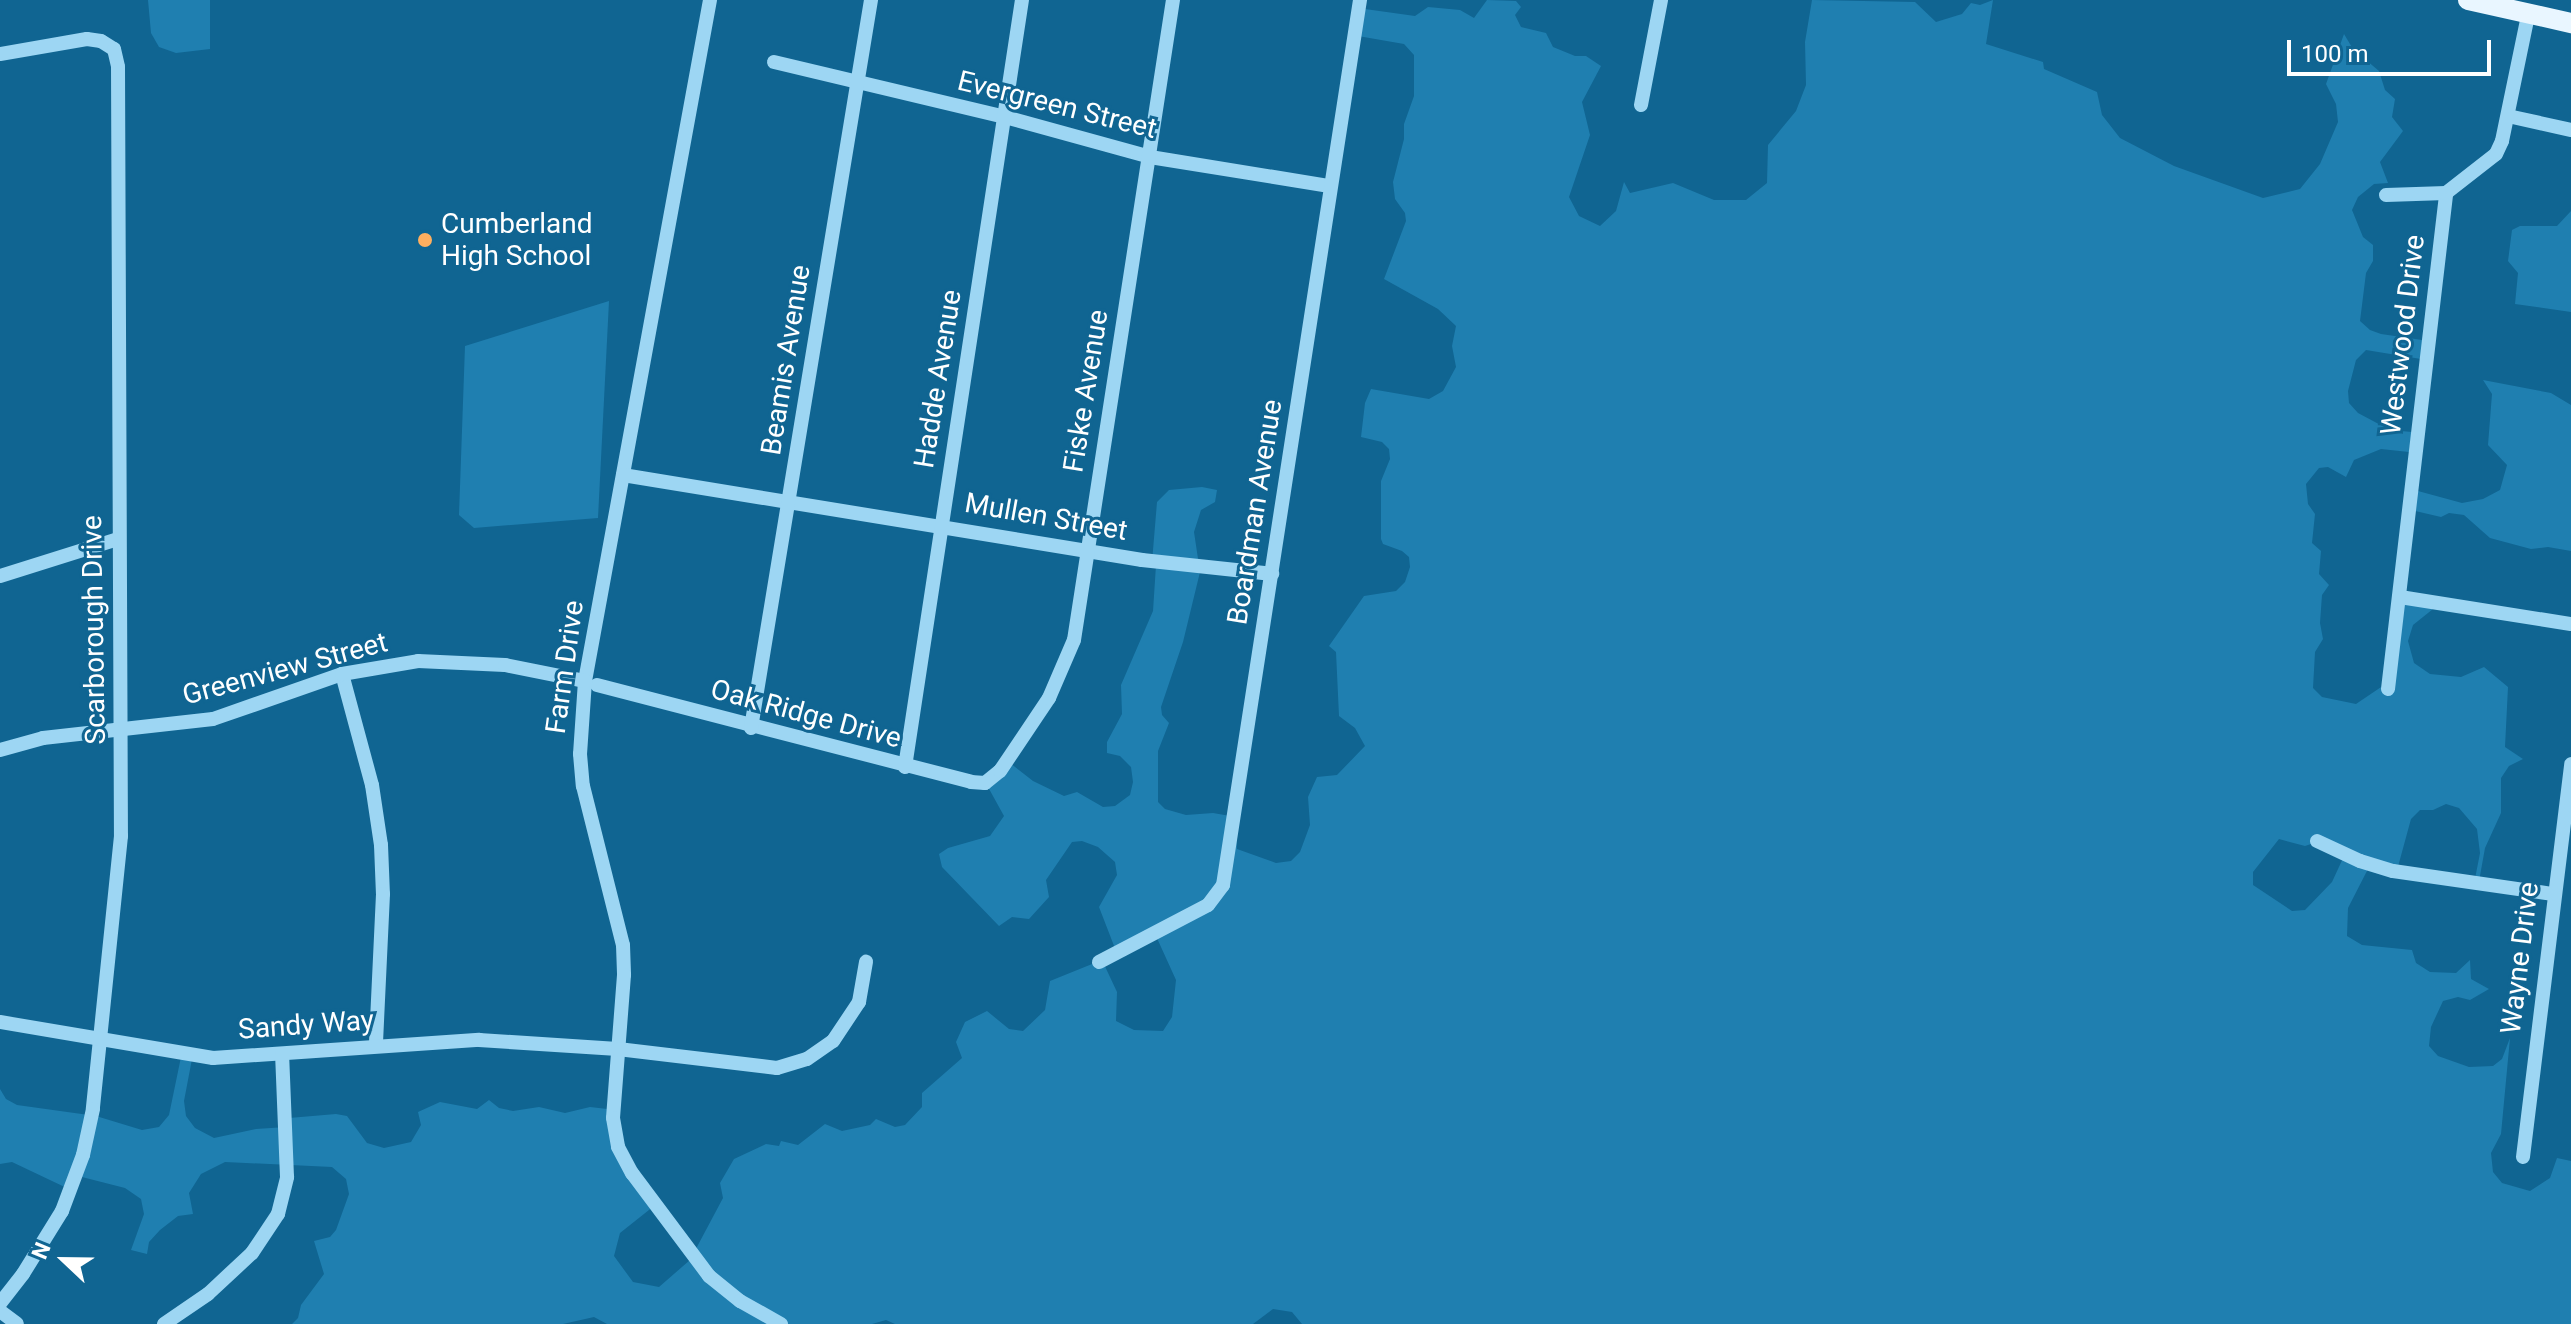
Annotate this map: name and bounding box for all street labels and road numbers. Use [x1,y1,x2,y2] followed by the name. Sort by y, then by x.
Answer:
[954,64,1160,146] street label: Evergreen Street
[2374,233,2432,437] street label: Westwood Drive
[754,263,818,457] street label: Beamis Avenue
[907,287,969,471] street label: Hadde Avenue
[1057,307,1115,475] street label: Fiske Avenue
[1221,397,1289,627] street label: Boardman Avenue
[962,486,1130,548] street label: Mullen Street
[75,515,113,745] street label: Scarborough Drive
[539,598,591,736] street label: Farm Drive
[179,626,391,712] street label: Greenview Street
[707,672,905,756] street label: Oak Ridge Drive
[2494,880,2546,1036] street label: Wayne Drive
[237,1003,375,1047] street label: Sandy Way

